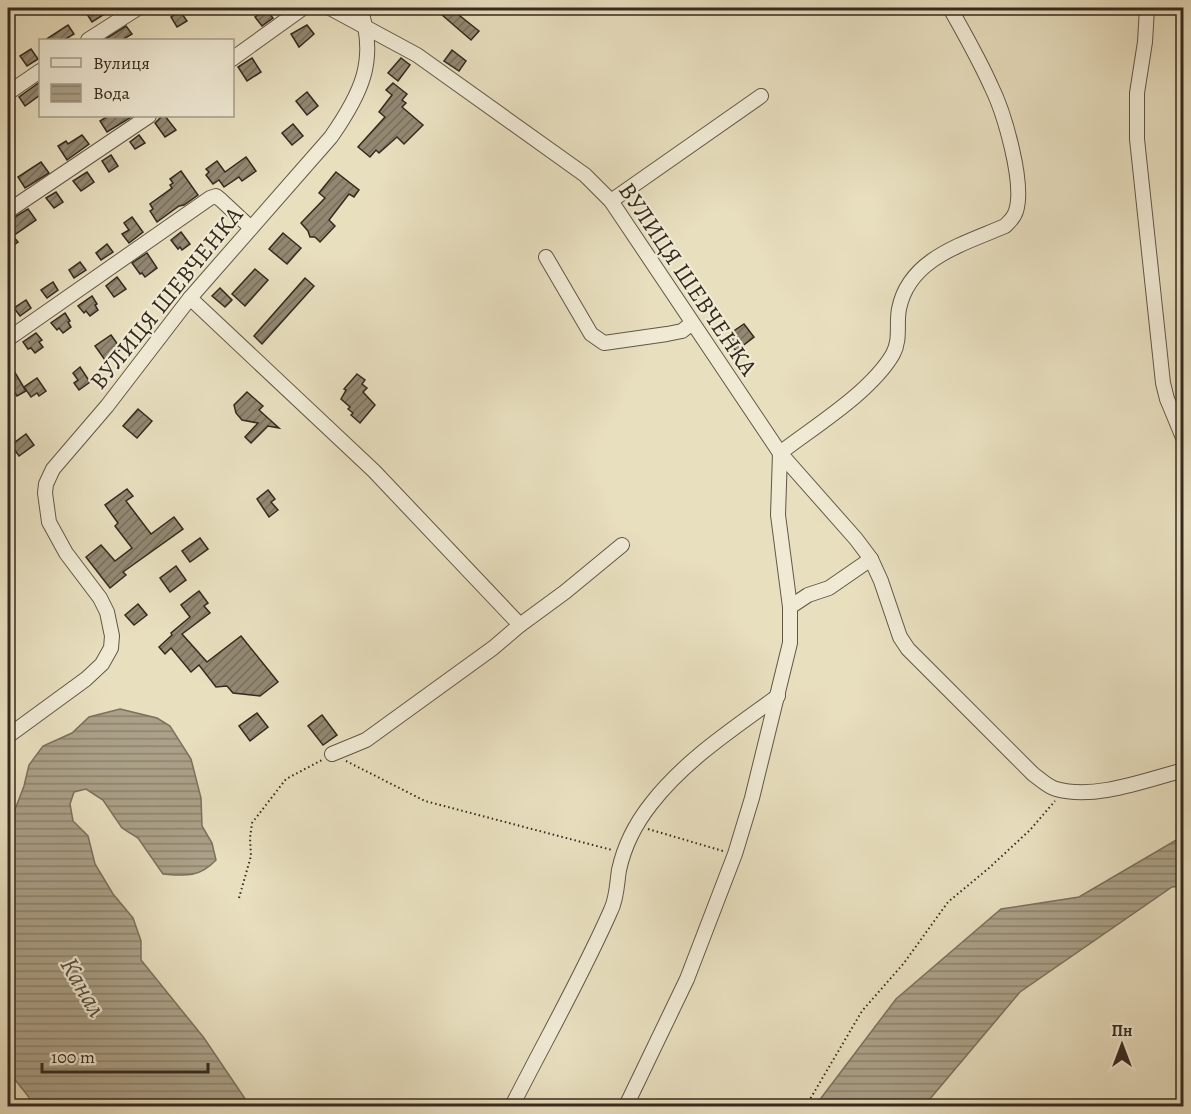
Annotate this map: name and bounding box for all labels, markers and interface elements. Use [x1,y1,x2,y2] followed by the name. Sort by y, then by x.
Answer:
[39,39,234,117] legend
[93,51,150,75] text: Вулиця
[93,81,131,105] text: Вода
[611,176,765,383] street label: ВУЛИЦЯ ШЕВЧЕНКА
[82,199,250,396] street label: ВУЛИЦЯ ШЕВЧЕНКА
[52,951,114,1024] water label: Канал
[1092,1015,1152,1075] north arrow
[1112,1020,1132,1042] text: Пн
[42,1036,208,1074] scale bar
[51,1045,95,1069] text: 100 m

